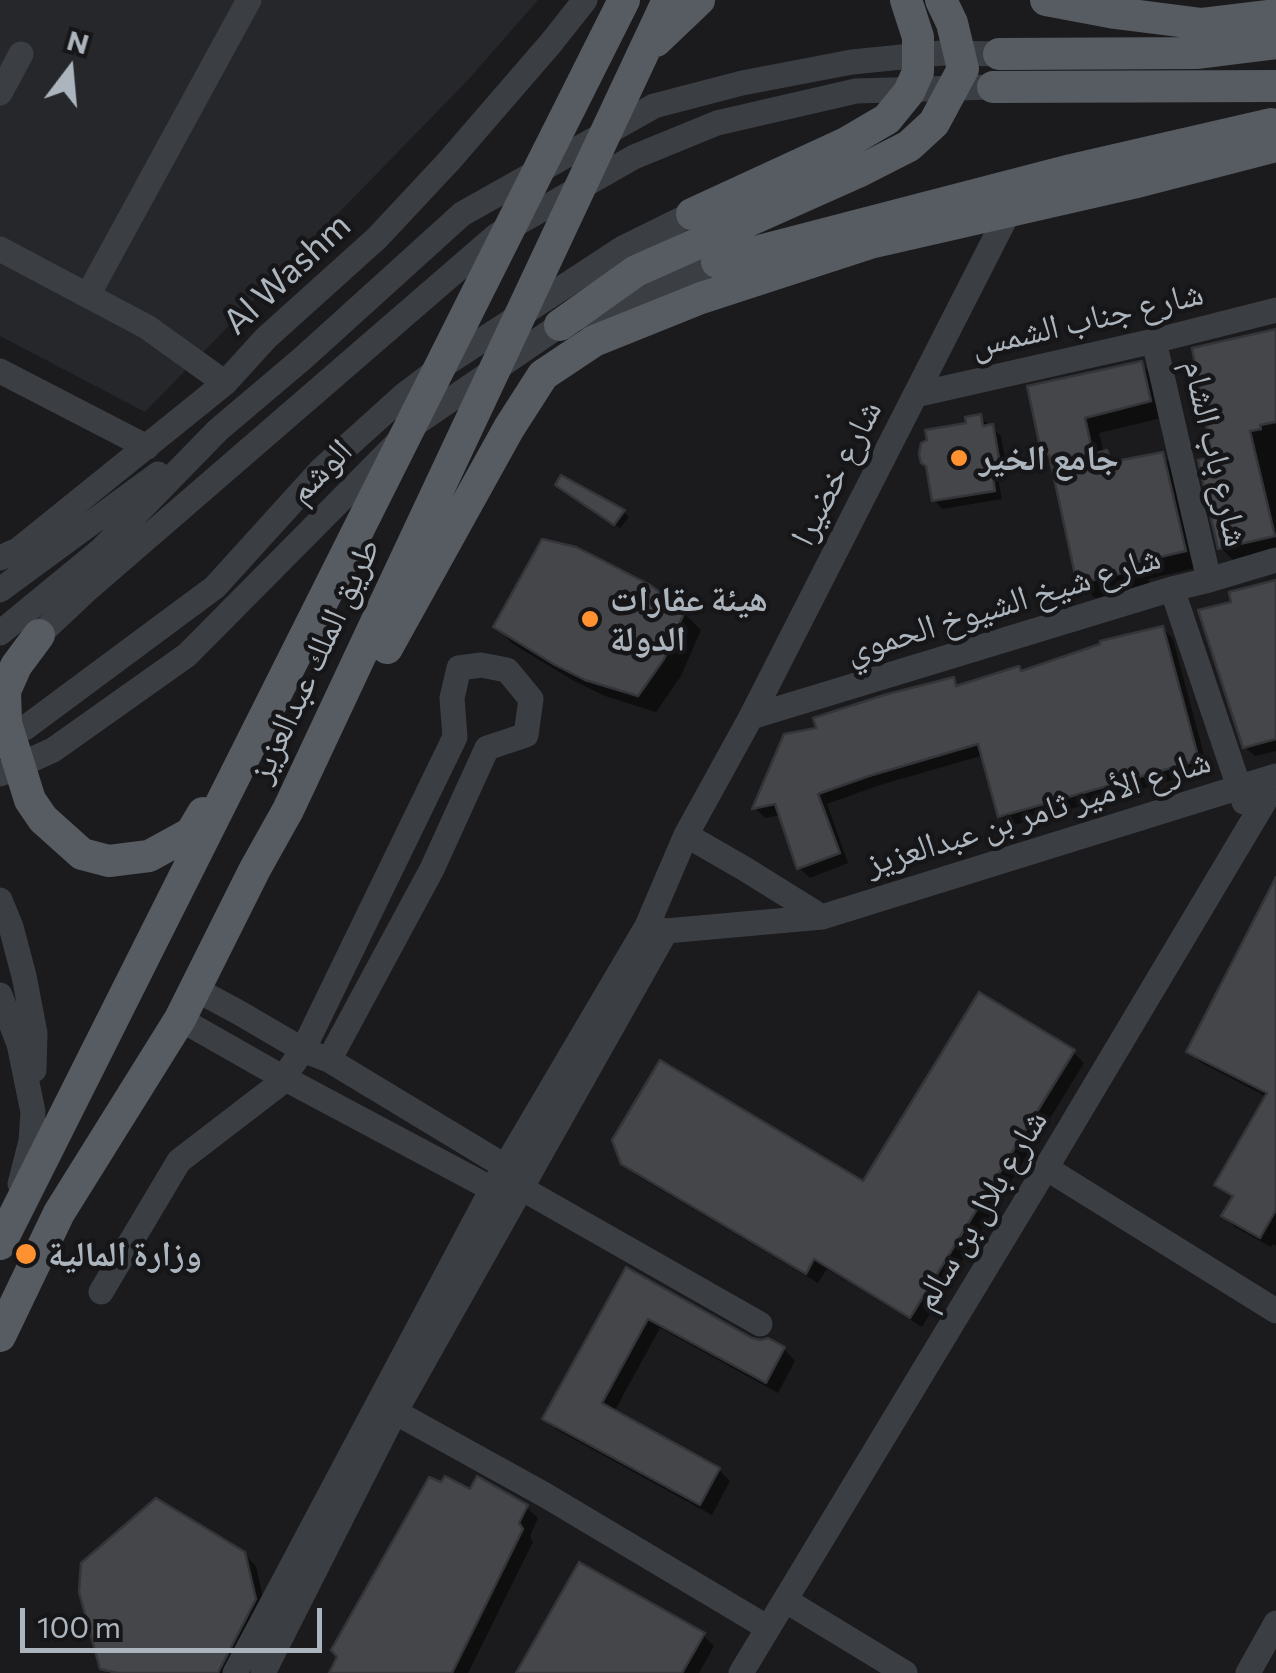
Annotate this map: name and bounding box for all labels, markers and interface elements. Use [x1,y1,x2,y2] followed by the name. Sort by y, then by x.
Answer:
[20,20,120,120] north arrow
[63,22,93,60] text: N
[215,205,359,343] street label: Al Washm
[967,272,1207,366] street label: شارع جناب الشمس
[1174,356,1258,550] street label: شارع باب الشام
[781,393,891,553] street label: شارع خضيرا
[279,430,361,512] street label: الوشم
[979,437,1119,479] place label: جامع الخير
[948,447,970,469] marker: جامع الخير
[239,531,389,789] street label: طريق الملك عبدالعزيز
[840,536,1166,672] street label: شارع شيخ الشيوخ الحموي
[610,578,768,660] place label: هيئة عقارات الدولة
[579,608,601,630] marker: هيئة عقارات الدولة
[860,739,1216,885] street label: شارع الأمير ثامر بن عبدالعزيز
[904,1102,1056,1318] street label: شارع بلال بن سالم
[48,1233,202,1275] place label: وزارة المالية
[13,1241,39,1267] marker: وزارة المالية
[25,1588,328,1650] scale bar
[37,1607,121,1644] text: 100 m

